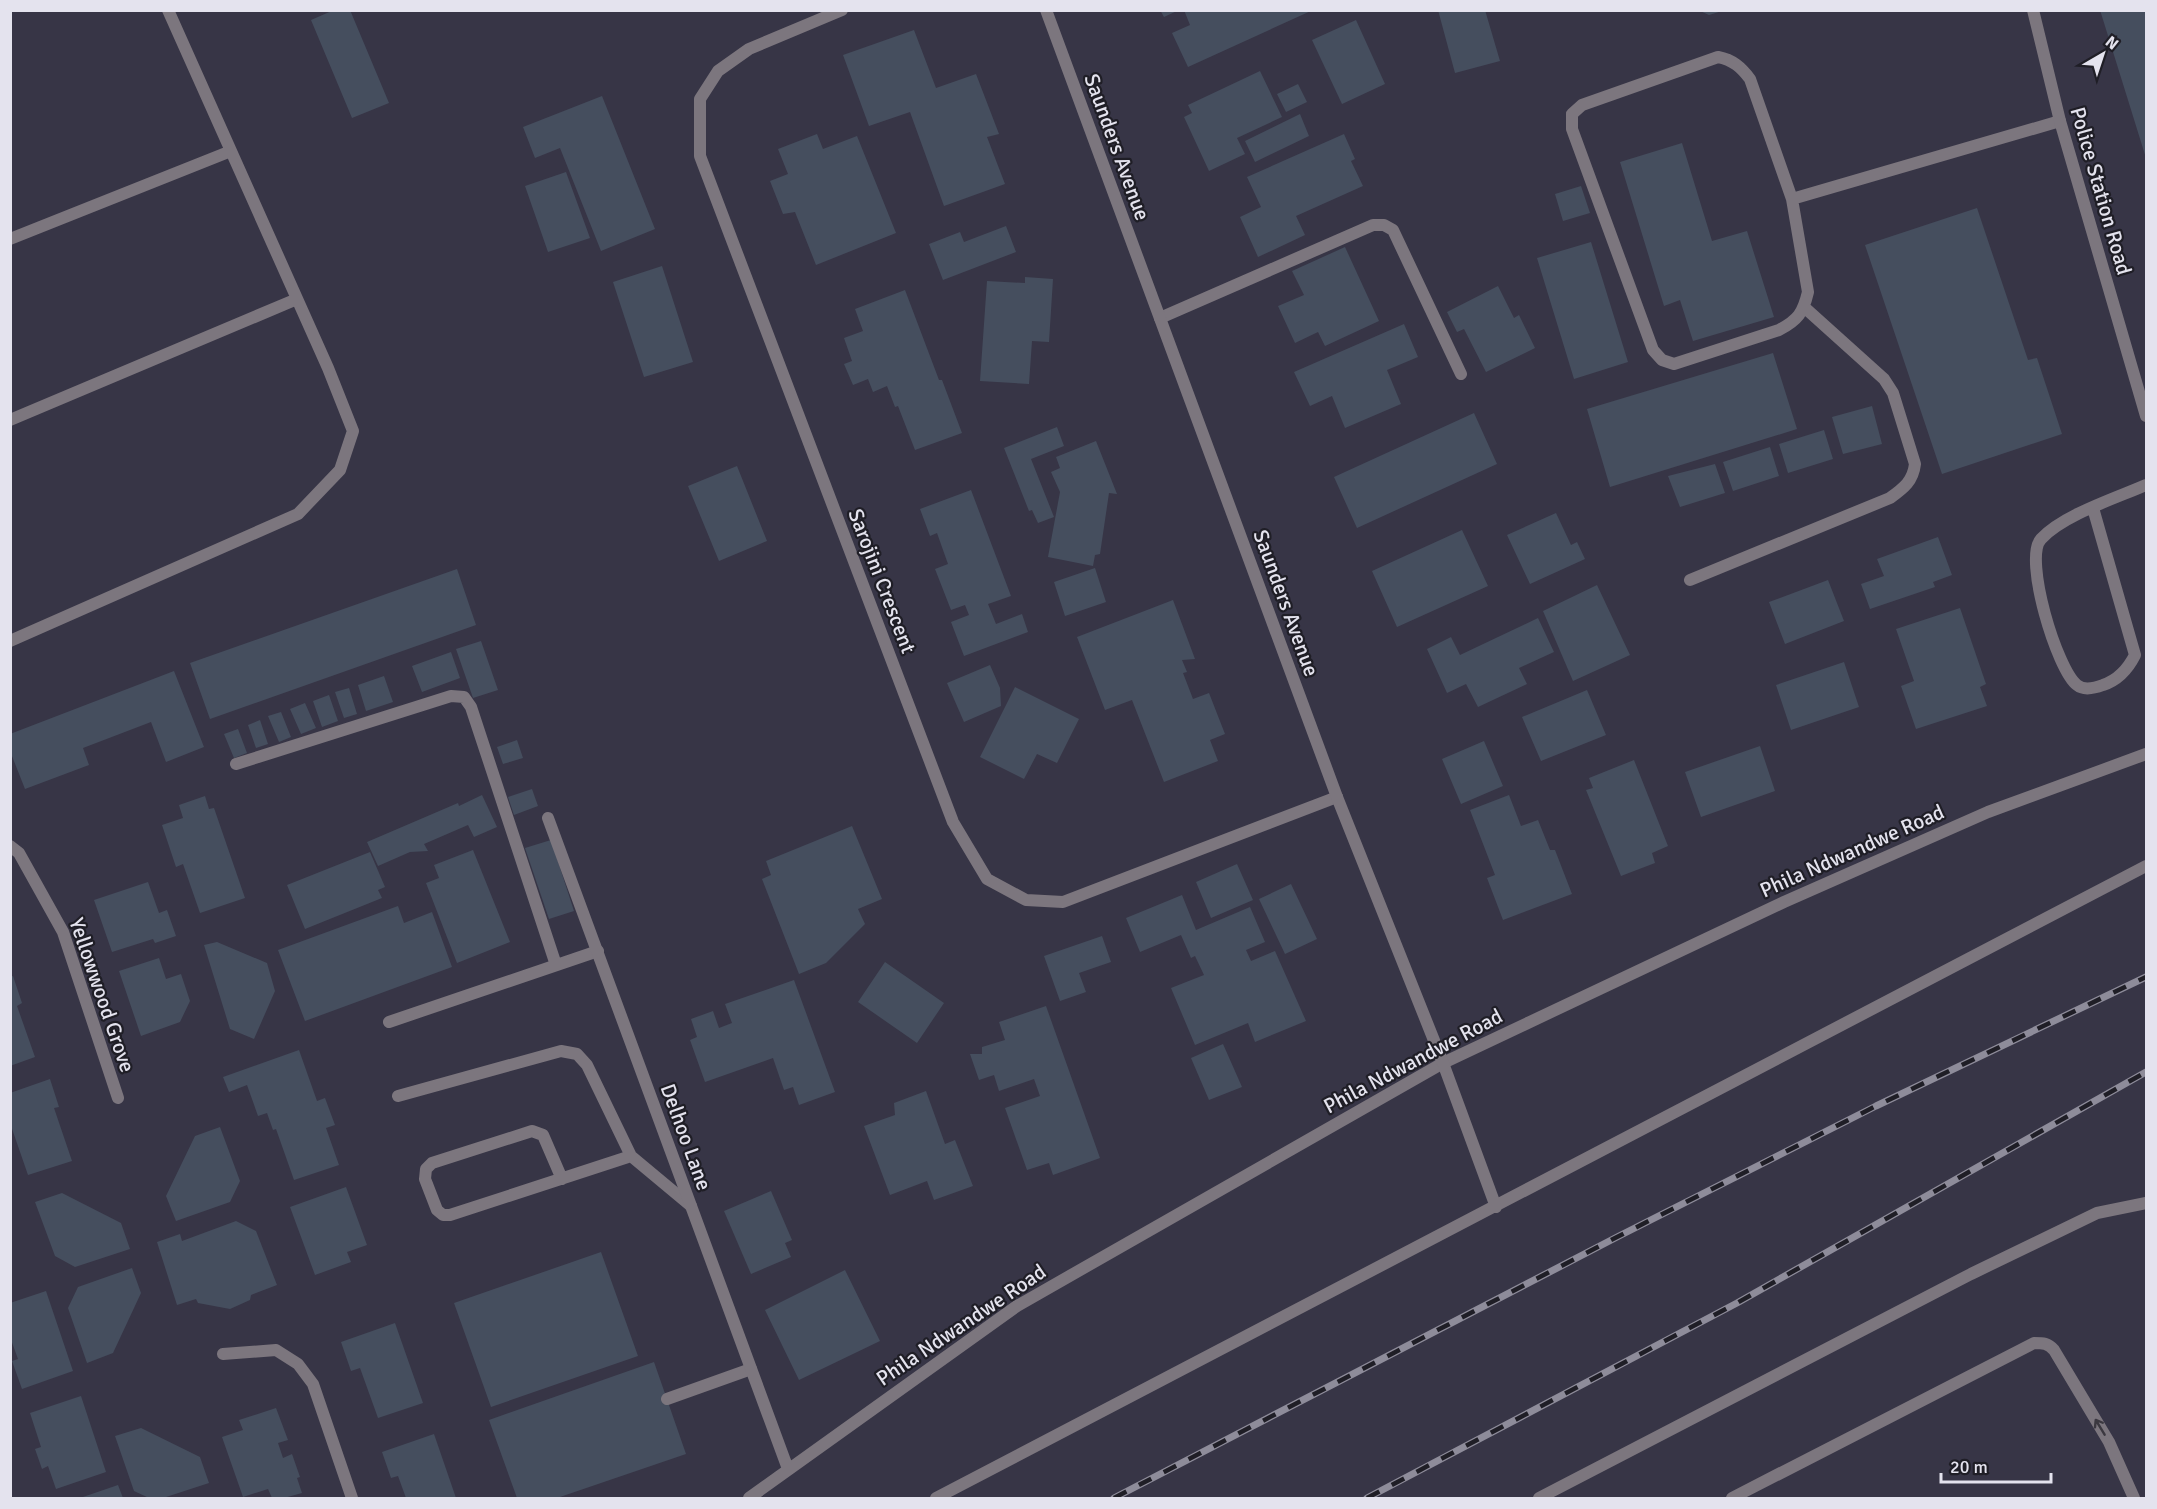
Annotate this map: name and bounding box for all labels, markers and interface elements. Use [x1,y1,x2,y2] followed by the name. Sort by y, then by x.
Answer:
[2073,24,2133,84] north arrow
[2101,32,2122,54] text: N
[1078,70,1156,224] street label: Saunders Avenue
[2065,104,2137,278] street label: Police Station Road
[843,505,921,657] street label: Sarojini Crescent
[1247,526,1325,680] street label: Saunders Avenue
[1756,799,1948,903] street label: Phila Ndwandwe Road
[63,914,141,1076] street label: Yellowwood Grove
[1319,1003,1507,1119] street label: Phila Ndwandwe Road
[655,1080,717,1194] street label: Delhoo Lane
[871,1259,1051,1391] street label: Phila Ndwandwe Road
[2094,1419,2106,1436] one-way arrow
[1941,1446,2050,1484] scale bar
[1950,1456,1988,1478] text: 20 m

